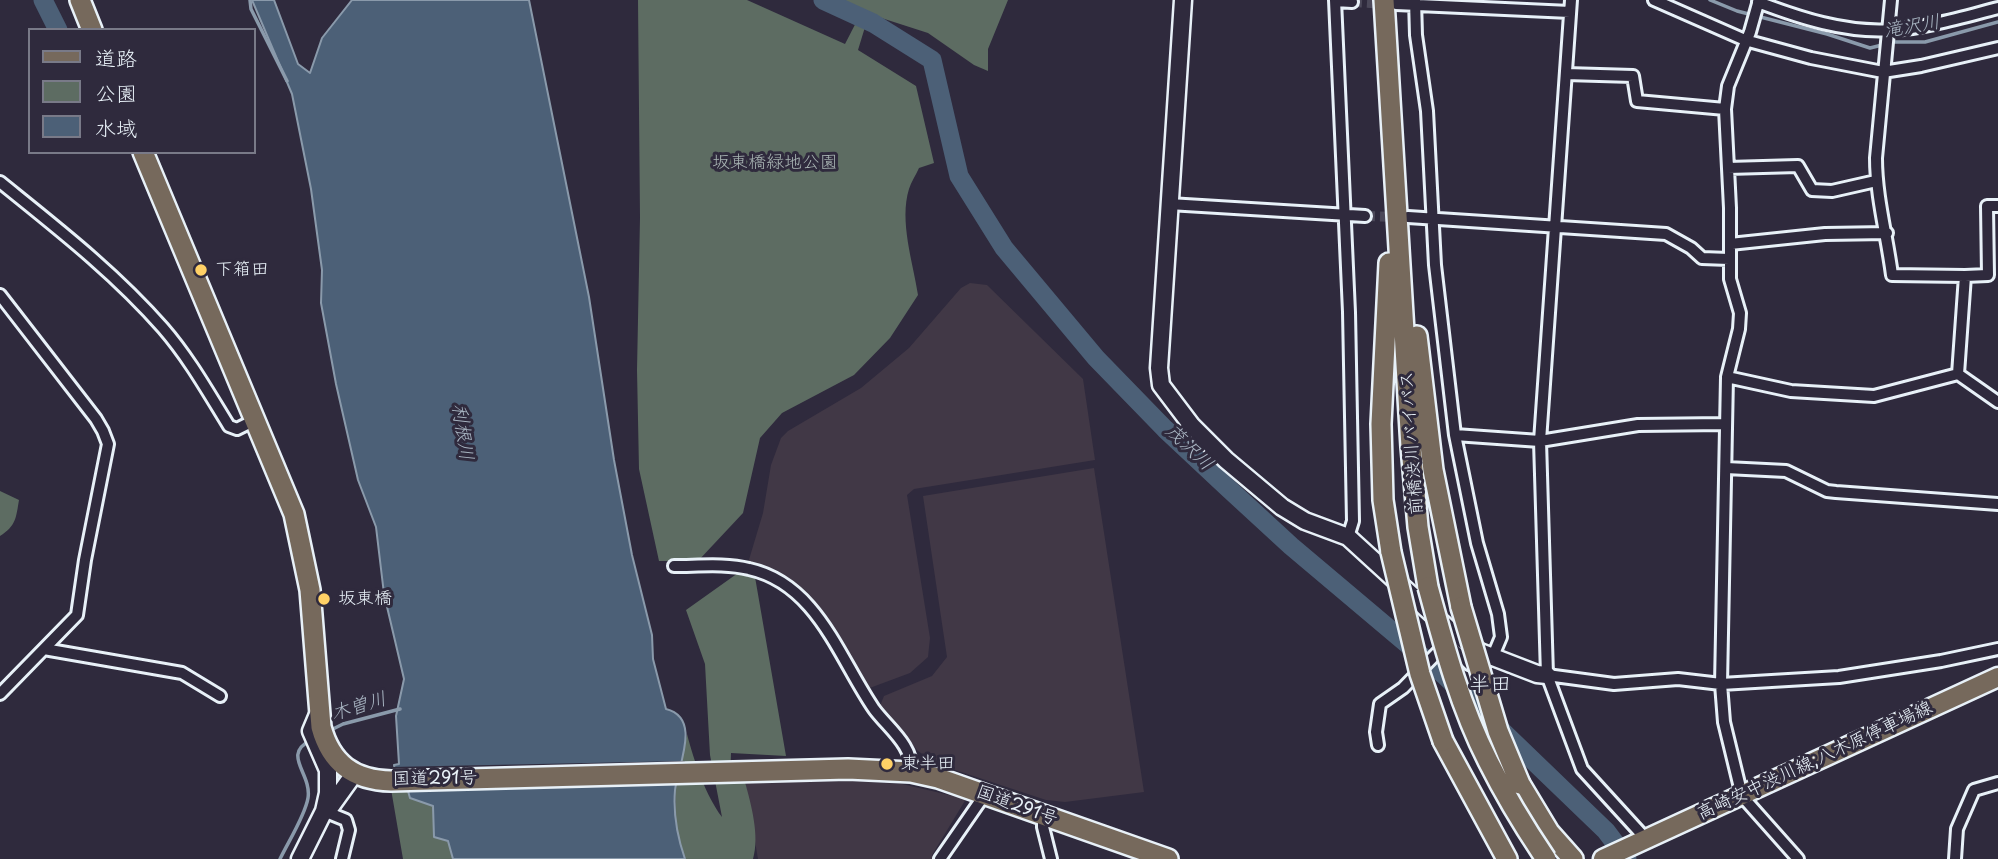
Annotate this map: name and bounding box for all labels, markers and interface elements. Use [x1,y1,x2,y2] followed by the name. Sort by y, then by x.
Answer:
[1882,11,1942,43] water label: 滝沢川
[28,28,256,154] legend
[95,41,137,73] text: 道路
[95,76,137,108] text: 公園
[95,111,137,143] text: 水域
[712,152,838,174] park label: 坂東橋緑地公園
[215,259,269,281] place label: 下箱田
[193,262,209,278] marker: 下箱田
[1396,370,1428,516] street label: 前橋渋川バイパス
[447,402,477,462] water label: 利根川
[1161,420,1217,476] water label: 茂沢川
[338,588,392,610] place label: 坂東橋
[316,591,332,607] marker: 坂東橋
[1469,672,1511,698] district label: 半田
[328,688,390,726] water label: 木曽川
[1694,697,1936,825] street label: 高崎安中渋川線;八木原停車場線
[901,753,955,775] place label: 東半田
[879,756,895,772] marker: 東半田
[392,767,478,791] street label: 国道291号
[973,781,1061,831] street label: 国道291号

